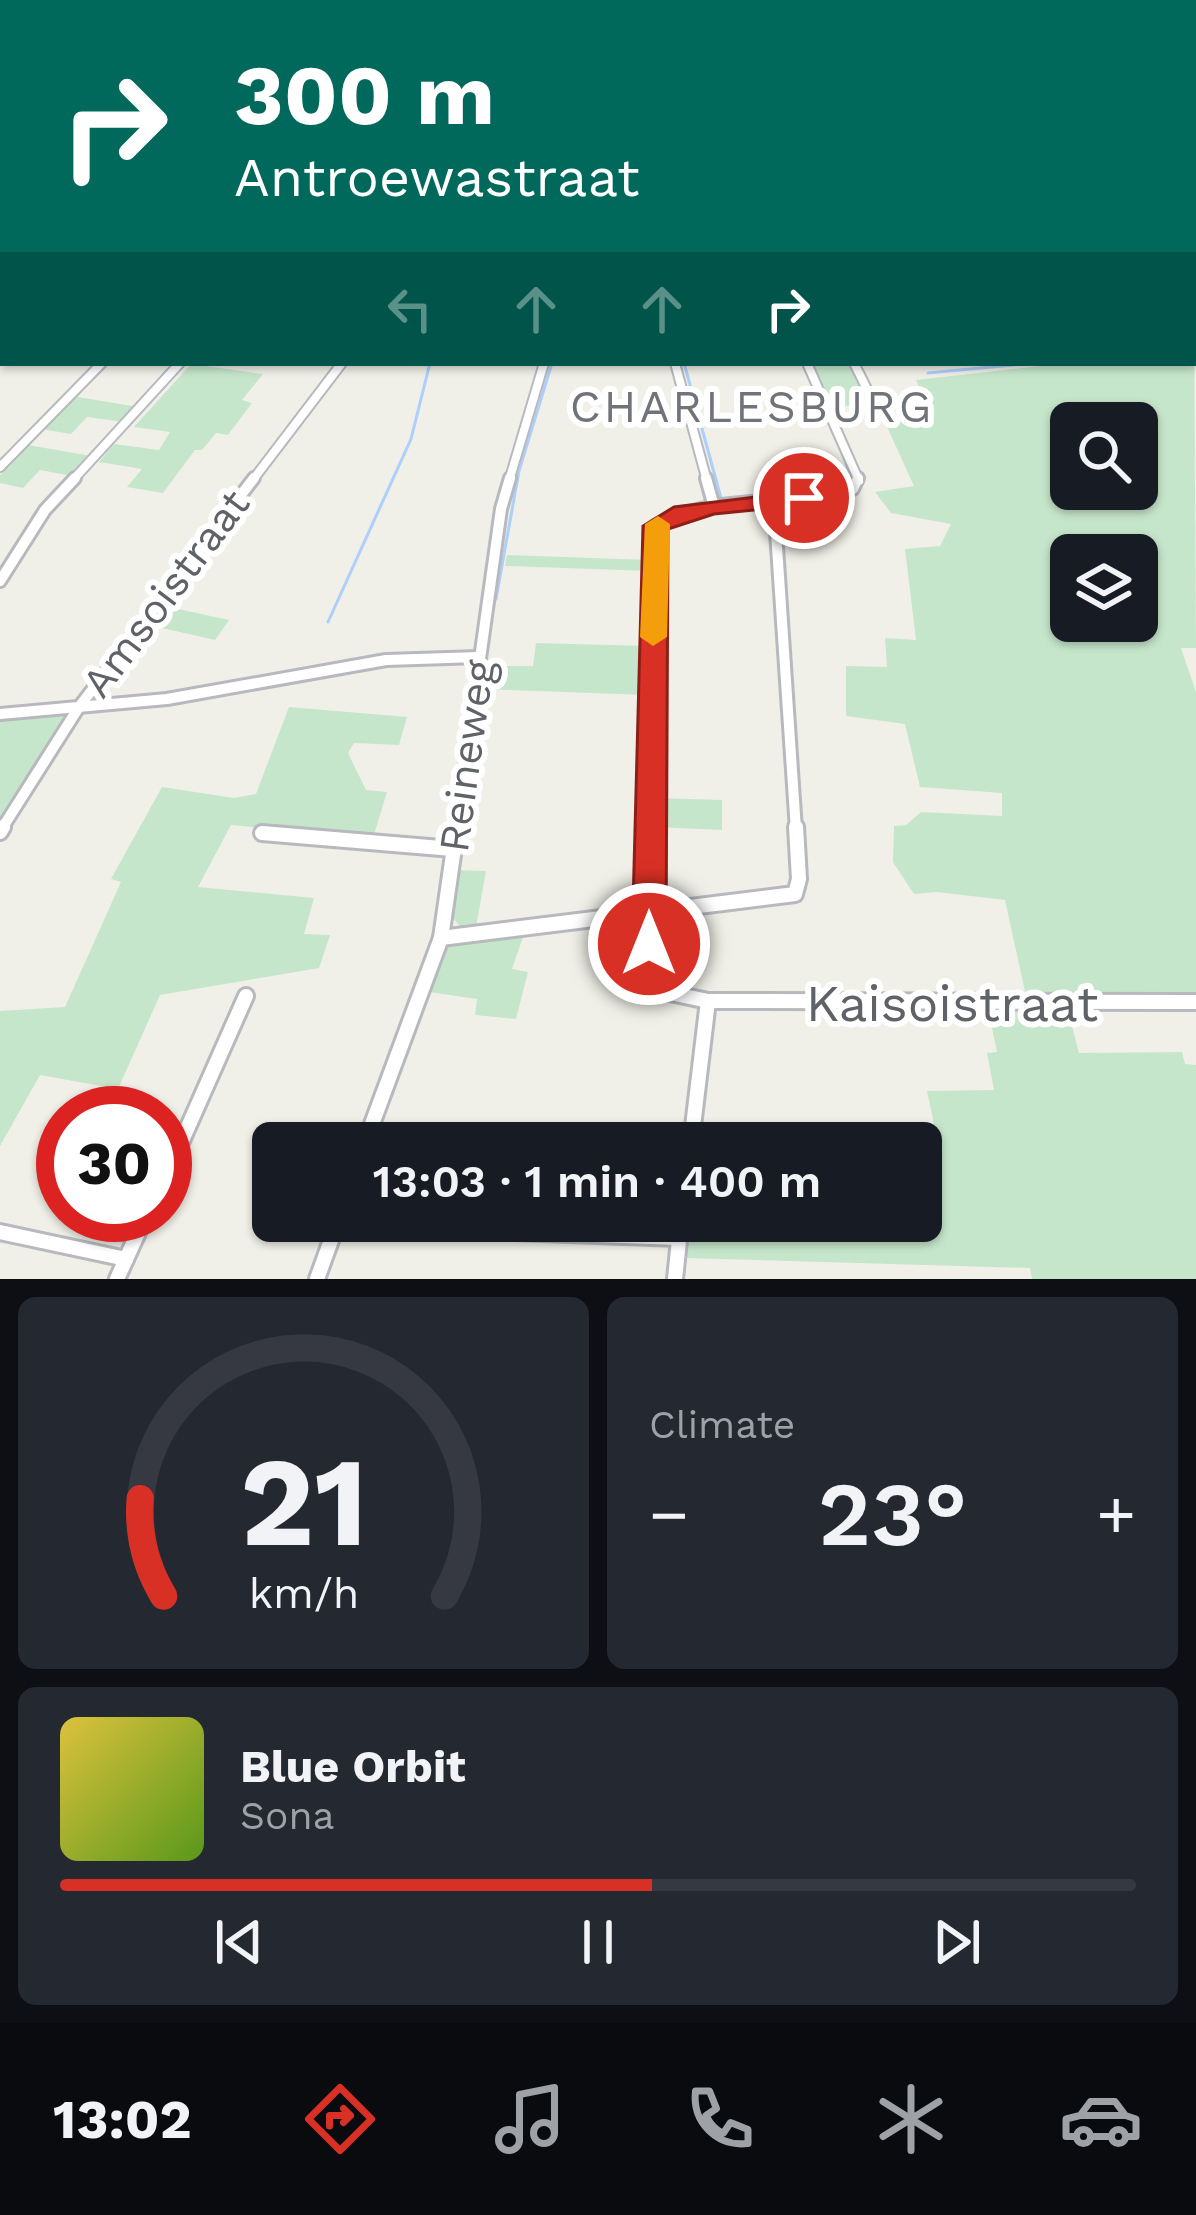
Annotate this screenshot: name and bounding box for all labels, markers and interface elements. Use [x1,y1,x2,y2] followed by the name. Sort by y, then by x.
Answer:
[234,46,495,144] text: 300 m
[36,48,192,204] icon: right
[234,146,640,209] text: Antroewastraat
[377,276,443,342] icon: left
[503,276,569,342] icon: ahead
[629,276,695,342] icon: ahead
[755,276,821,342] icon: right
[570,380,934,433] district label: CHARLESBURG
[1050,402,1158,642] map controls
[1050,402,1158,510] button: search
[753,447,855,549] pin
[771,465,837,531] icon: arrive
[72,480,259,707] street label: Amsoistraat
[1050,534,1158,642] button: layers
[429,656,504,855] street label: Reineweg
[586,881,712,1007] position arrow
[806,974,1098,1033] street label: Kaisoistraat
[36,1086,192,1242] speed limit sign: 30
[373,1155,821,1208] text: 13:03 · 1 min · 400 m
[649,1402,795,1447] text: Climate
[239,1429,368,1575] text: 21
[818,1461,967,1567] text: 23°
[649,1476,689,1553] text: −
[1096,1476,1136,1553] text: +
[248,1568,359,1618] text: km/h
[240,1740,466,1793] text: Blue Orbit
[240,1793,335,1838] text: Sona
[206,1909,272,1975] icon: previous
[565,1909,631,1975] icon: pause
[924,1909,990,1975] icon: next
[298,2077,382,2161] icon: directions
[488,2077,572,2161] icon: music
[678,2077,762,2161] icon: phone
[869,2077,953,2161] icon: climate
[1059,2077,1143,2161] icon: car
[53,2088,192,2151] text: 13:02

